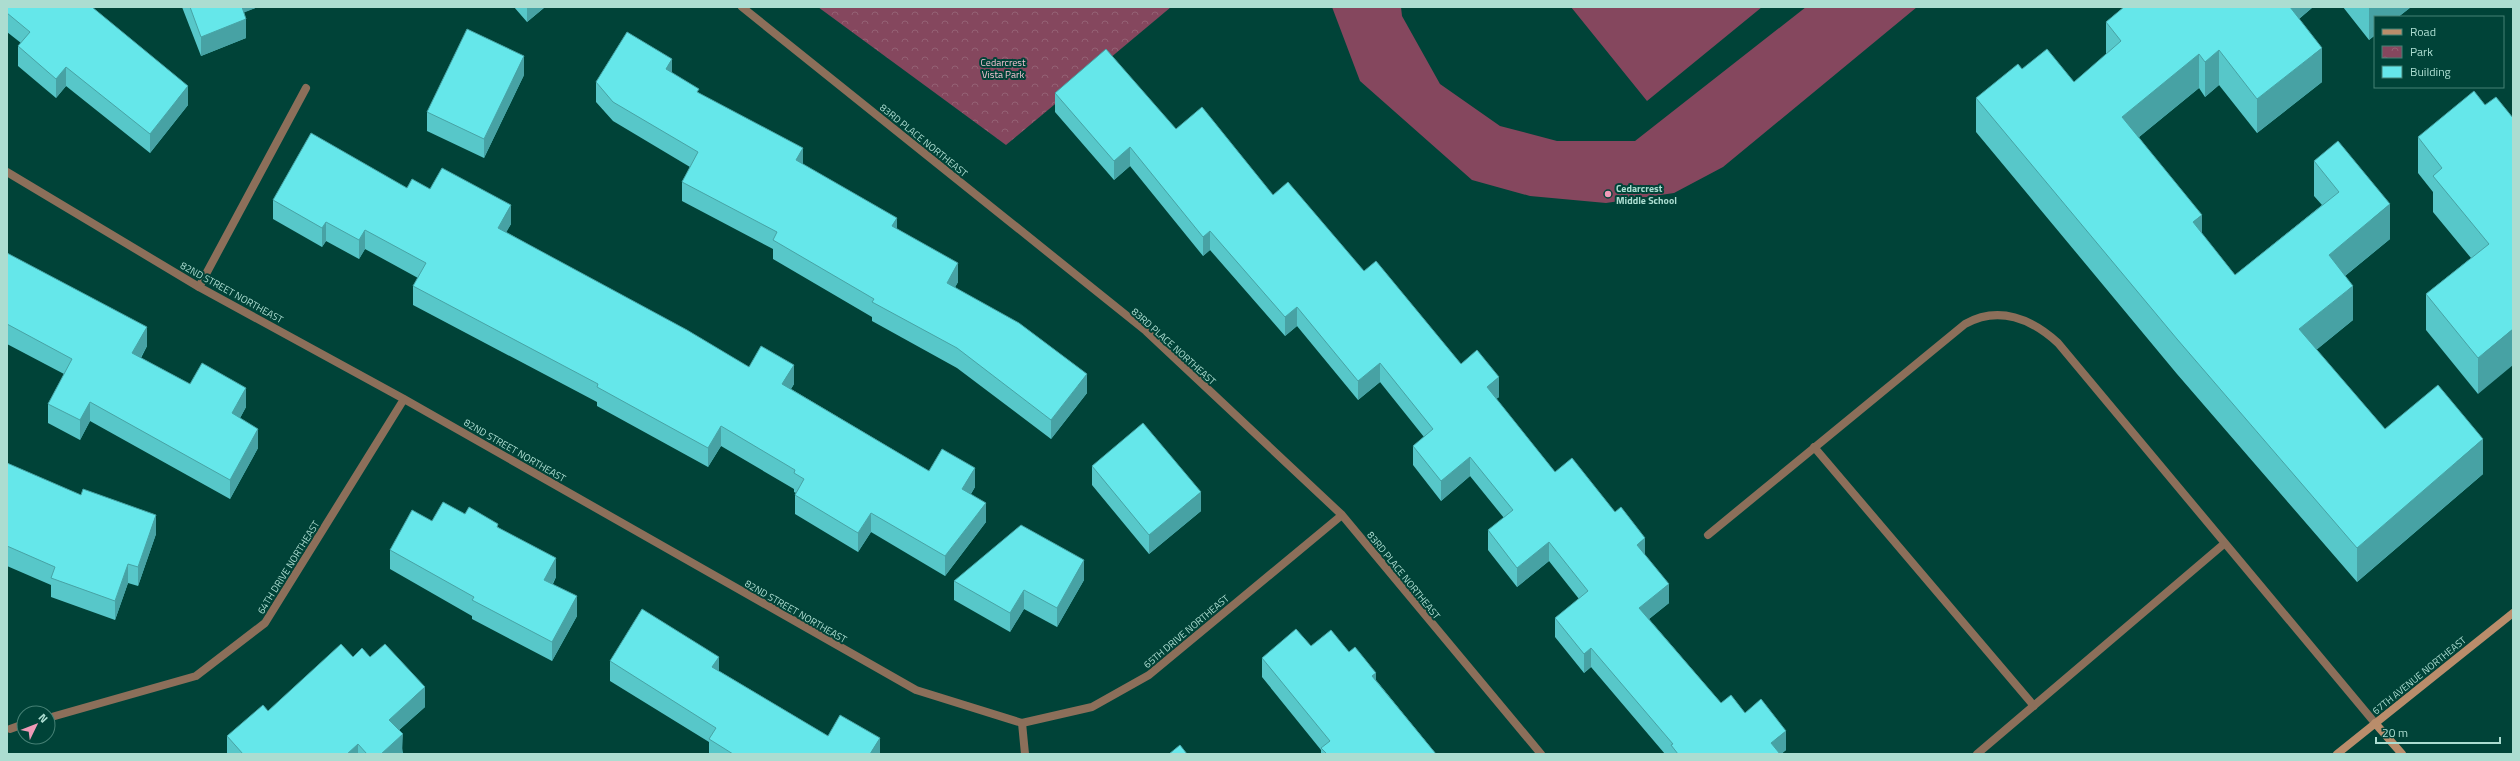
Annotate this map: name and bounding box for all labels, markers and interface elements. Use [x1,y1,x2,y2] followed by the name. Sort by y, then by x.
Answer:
[2374,16,2504,88] legend
[2410,22,2436,41] text: Road
[2410,42,2433,61] text: Park
[981,55,1026,82] park label: Cedarcrest Vista Park
[2410,62,2451,81] text: Building
[877,100,971,181] street label: 83RD PLACE NORTHEAST
[1616,181,1677,208] place label: Cedarcrest Middle School
[1603,189,1613,199] marker: Cedarcrest Middle School
[178,258,287,327] street label: 82ND STREET NORTHEAST
[1128,304,1220,389] street label: 83RD PLACE NORTHEAST
[461,415,569,486] street label: 82ND STREET NORTHEAST
[254,517,324,617] street label: 64TH DRIVE NORTHEAST
[1363,528,1444,623] street label: 83RD PLACE NORTHEAST
[742,576,850,647] street label: 82ND STREET NORTHEAST
[1140,591,1233,672] street label: 65TH DRIVE NORTHEAST
[2369,632,2470,718] street label: 67TH AVENUE NORTHEAST
[16,705,56,745] north arrow
[35,710,52,726] text: N
[2376,719,2500,745] scale bar
[2382,723,2408,742] text: 20 m

